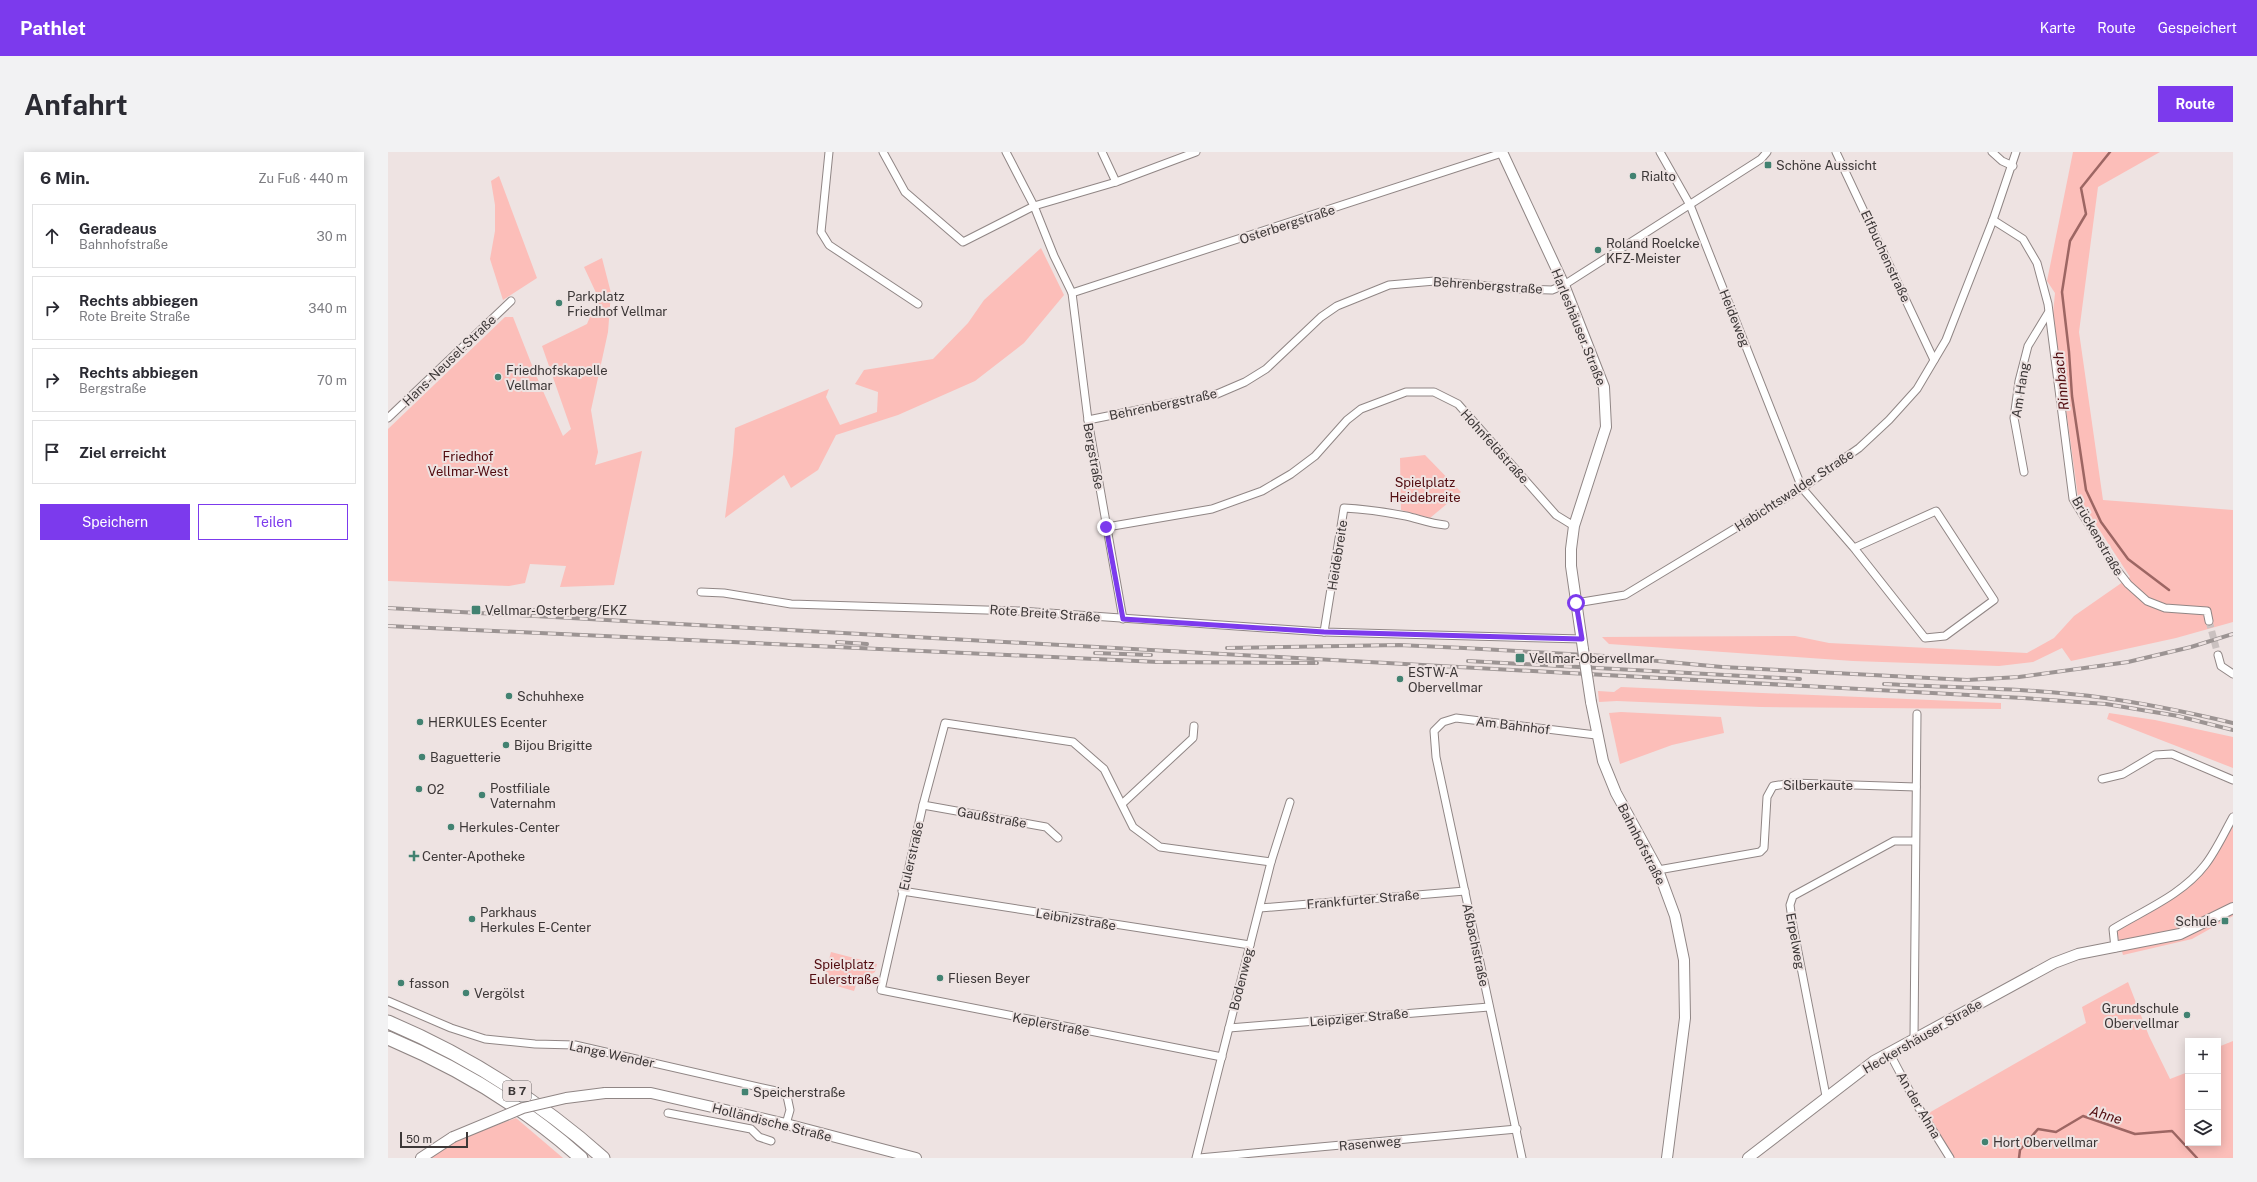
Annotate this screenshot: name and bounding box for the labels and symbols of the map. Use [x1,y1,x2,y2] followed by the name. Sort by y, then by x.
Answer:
[1776,158,1877,173] place label: Schöne Aussicht
[1763,160,1773,170] marker: Schöne Aussicht
[1641,169,1676,184] place label: Rialto
[1628,171,1638,181] marker: Rialto
[1237,202,1337,247] street label: Osterbergstraße
[1858,208,1913,305] street label: Elfbuchenstraße
[1606,236,1700,266] place label: Roland Roelcke KFZ-Meister
[1593,245,1603,255] marker: Roland Roelcke KFZ-Meister
[1548,267,1609,388] street label: Harleshäuser Straße
[1433,274,1543,297] street label: Behrenbergstraße
[1716,287,1753,349] street label: Heideweg
[567,289,667,319] place label: Parkplatz Friedhof Vellmar
[554,298,564,308] marker: Parkplatz Friedhof Vellmar
[400,312,499,409] street label: Hans-Neusel-Straße
[2050,351,2072,411] water label: Rinnbach
[2009,361,2032,419] street label: Am Hang
[506,363,608,393] place label: Friedhofskapelle Vellmar
[493,372,503,382] marker: Friedhofskapelle Vellmar
[1108,386,1218,423] street label: Behrenbergstraße
[1457,406,1532,486] street label: Hohnfeldstraße
[1080,422,1107,491] street label: Bergstraße
[1732,446,1856,534] street label: Habichtswalder Straße
[428,449,508,479] park label: Friedhof Vellmar-West
[1389,475,1461,505] park label: Spielplatz Heidebreite
[2069,494,2126,578] street label: Brückenstraße
[1097,518,1115,536] route end
[1325,519,1350,591] street label: Heidebreite
[1567,594,1585,612] route start
[989,602,1101,625] street label: Rote Breite Straße
[485,603,627,618] place label: Vellmar-Osterberg/EKZ
[470,604,482,616] marker: Vellmar-Osterberg/EKZ
[1529,651,1655,666] place label: Vellmar-Obervellmar
[1514,652,1526,664] marker: Vellmar-Obervellmar
[1408,665,1483,695] place label: ESTW-A Obervellmar
[1395,674,1405,684] marker: ESTW-A Obervellmar
[517,689,584,704] place label: Schuhhexe
[504,691,514,701] marker: Schuhhexe
[1475,714,1551,737] street label: Am Bahnhof
[428,715,547,730] place label: HERKULES Ecenter
[415,717,425,727] marker: HERKULES Ecenter
[514,738,592,753] place label: Bijou Brigitte
[501,740,511,750] marker: Bijou Brigitte
[430,750,501,765] place label: Baguetterie
[417,752,427,762] marker: Baguetterie
[1783,778,1853,793] street label: Silberkaute
[490,781,556,811] place label: Postfiliale Vaternahm
[427,782,445,797] place label: O2
[414,784,424,794] marker: O2
[477,790,487,800] marker: Postfiliale Vaternahm
[1615,801,1668,887] street label: Bahnhofstraße
[956,804,1028,831] street label: Gaußstraße
[459,820,560,835] place label: Herkules-Center
[896,820,927,892] street label: Eulerstraße
[446,822,456,832] marker: Herkules-Center
[422,849,525,864] place label: Center-Apotheke
[409,851,419,861] marker: Center-Apotheke
[1306,887,1420,912] street label: Frankfurter Straße
[1459,902,1492,988] street label: Aßbachstraße
[480,905,591,935] place label: Parkhaus Herkules E-Center
[1035,906,1117,933] street label: Leibnizstraße
[1783,912,1808,971] street label: Erpelweg
[467,914,477,924] marker: Parkhaus Herkules E-Center
[2175,914,2217,929] place label: Schule
[2220,916,2230,926] marker: Schule
[1226,946,1256,1012] street label: Bodenweg
[809,957,879,987] park label: Spielplatz Eulerstraße
[948,971,1030,986] place label: Fliesen Beyer
[935,973,945,983] marker: Fliesen Beyer
[409,976,449,991] place label: fasson
[396,978,406,988] marker: fasson
[474,986,525,1001] place label: Vergölst
[461,988,471,998] marker: Vergölst
[1860,996,1985,1077] street label: Heckershäuser Straße
[2102,1001,2179,1031] place label: Grundschule Obervellmar
[1309,1006,1409,1029] street label: Leipziger Straße
[1011,1010,1091,1039] street label: Keplerstraße
[2182,1010,2192,1020] marker: Grundschule Obervellmar
[568,1038,656,1071] street label: Lange Wender
[1893,1069,1944,1141] street label: An der Ahna
[503,1081,531,1101] road number: B 7
[753,1085,845,1100] place label: Speicherstraße
[740,1087,750,1097] marker: Speicherstraße
[711,1100,833,1145] street label: Holländische Straße
[2088,1103,2124,1128] water label: Ahne
[400,1130,468,1149] scale bar
[1338,1133,1402,1154] street label: Rasenweg
[1993,1135,2098,1150] place label: Hort Obervellmar
[1980,1137,1990,1147] marker: Hort Obervellmar

